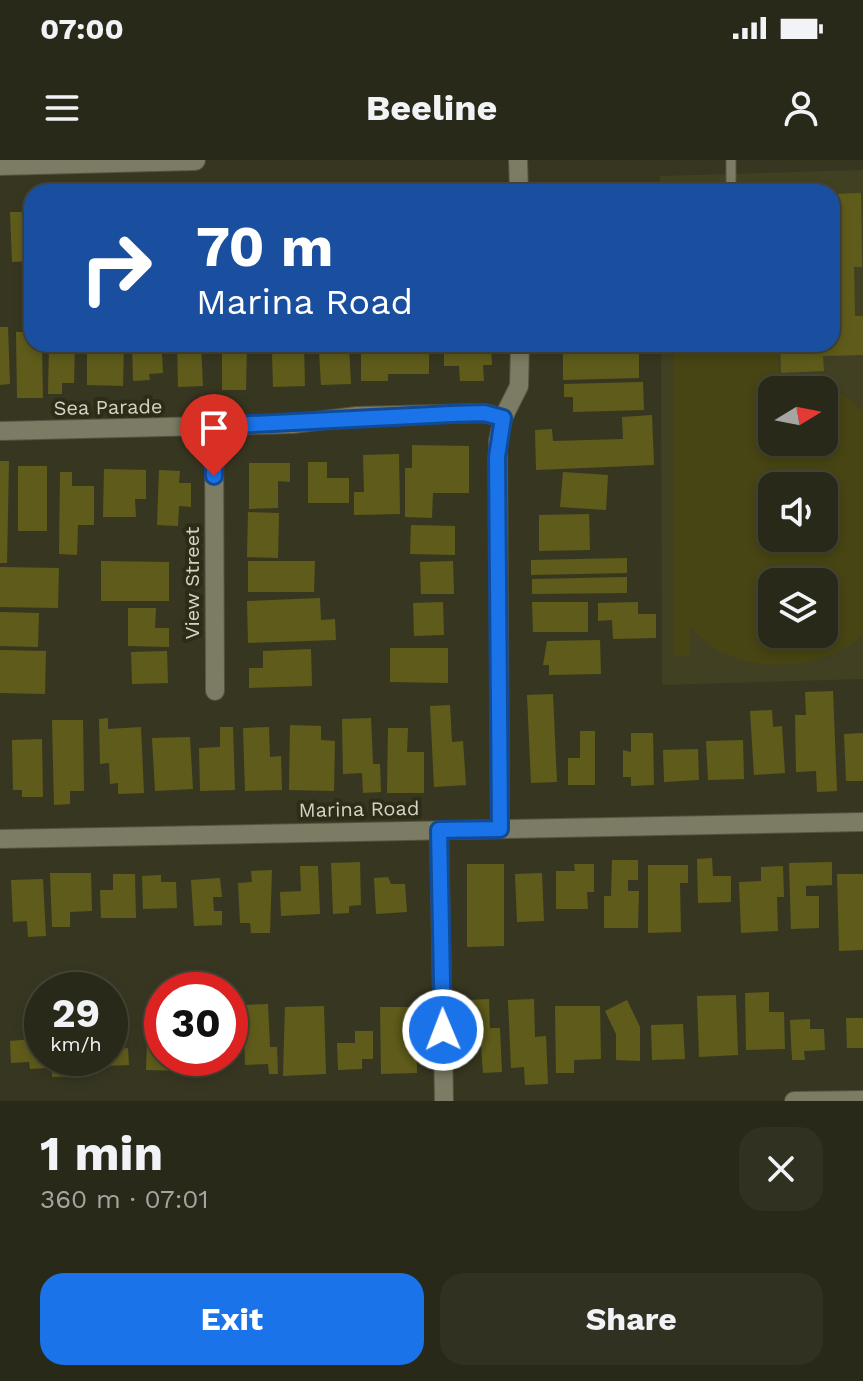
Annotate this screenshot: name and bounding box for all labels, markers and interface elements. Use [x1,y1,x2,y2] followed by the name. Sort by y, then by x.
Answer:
[40,11,124,46] text: 07:00
[40,86,84,130] icon: menu
[779,86,823,130] icon: person
[366,87,497,129] text: Beeline
[196,214,333,280] text: 70 m
[64,216,168,320] icon: right
[196,281,413,323] text: Marina Road
[758,376,838,456] north arrow
[758,376,838,648] map controls
[53,394,163,420] street label: Sea Parade
[180,394,248,476] pin
[192,406,236,450] icon: arrive
[758,472,838,552] button: sound
[180,526,204,639] street label: View Street
[758,568,838,648] button: layers
[298,796,420,822] street label: Marina Road
[144,972,248,1076] speed limit sign: 30
[401,988,485,1072] position arrow
[52,990,100,1037] text: 29
[50,1032,102,1056] text: km/h
[40,1125,163,1182] text: 1 min
[739,1127,823,1211] button: close
[40,1184,209,1214] text: 360 m · 07:01
[40,1273,424,1365] button: Exit
[440,1273,823,1365] button: Share

